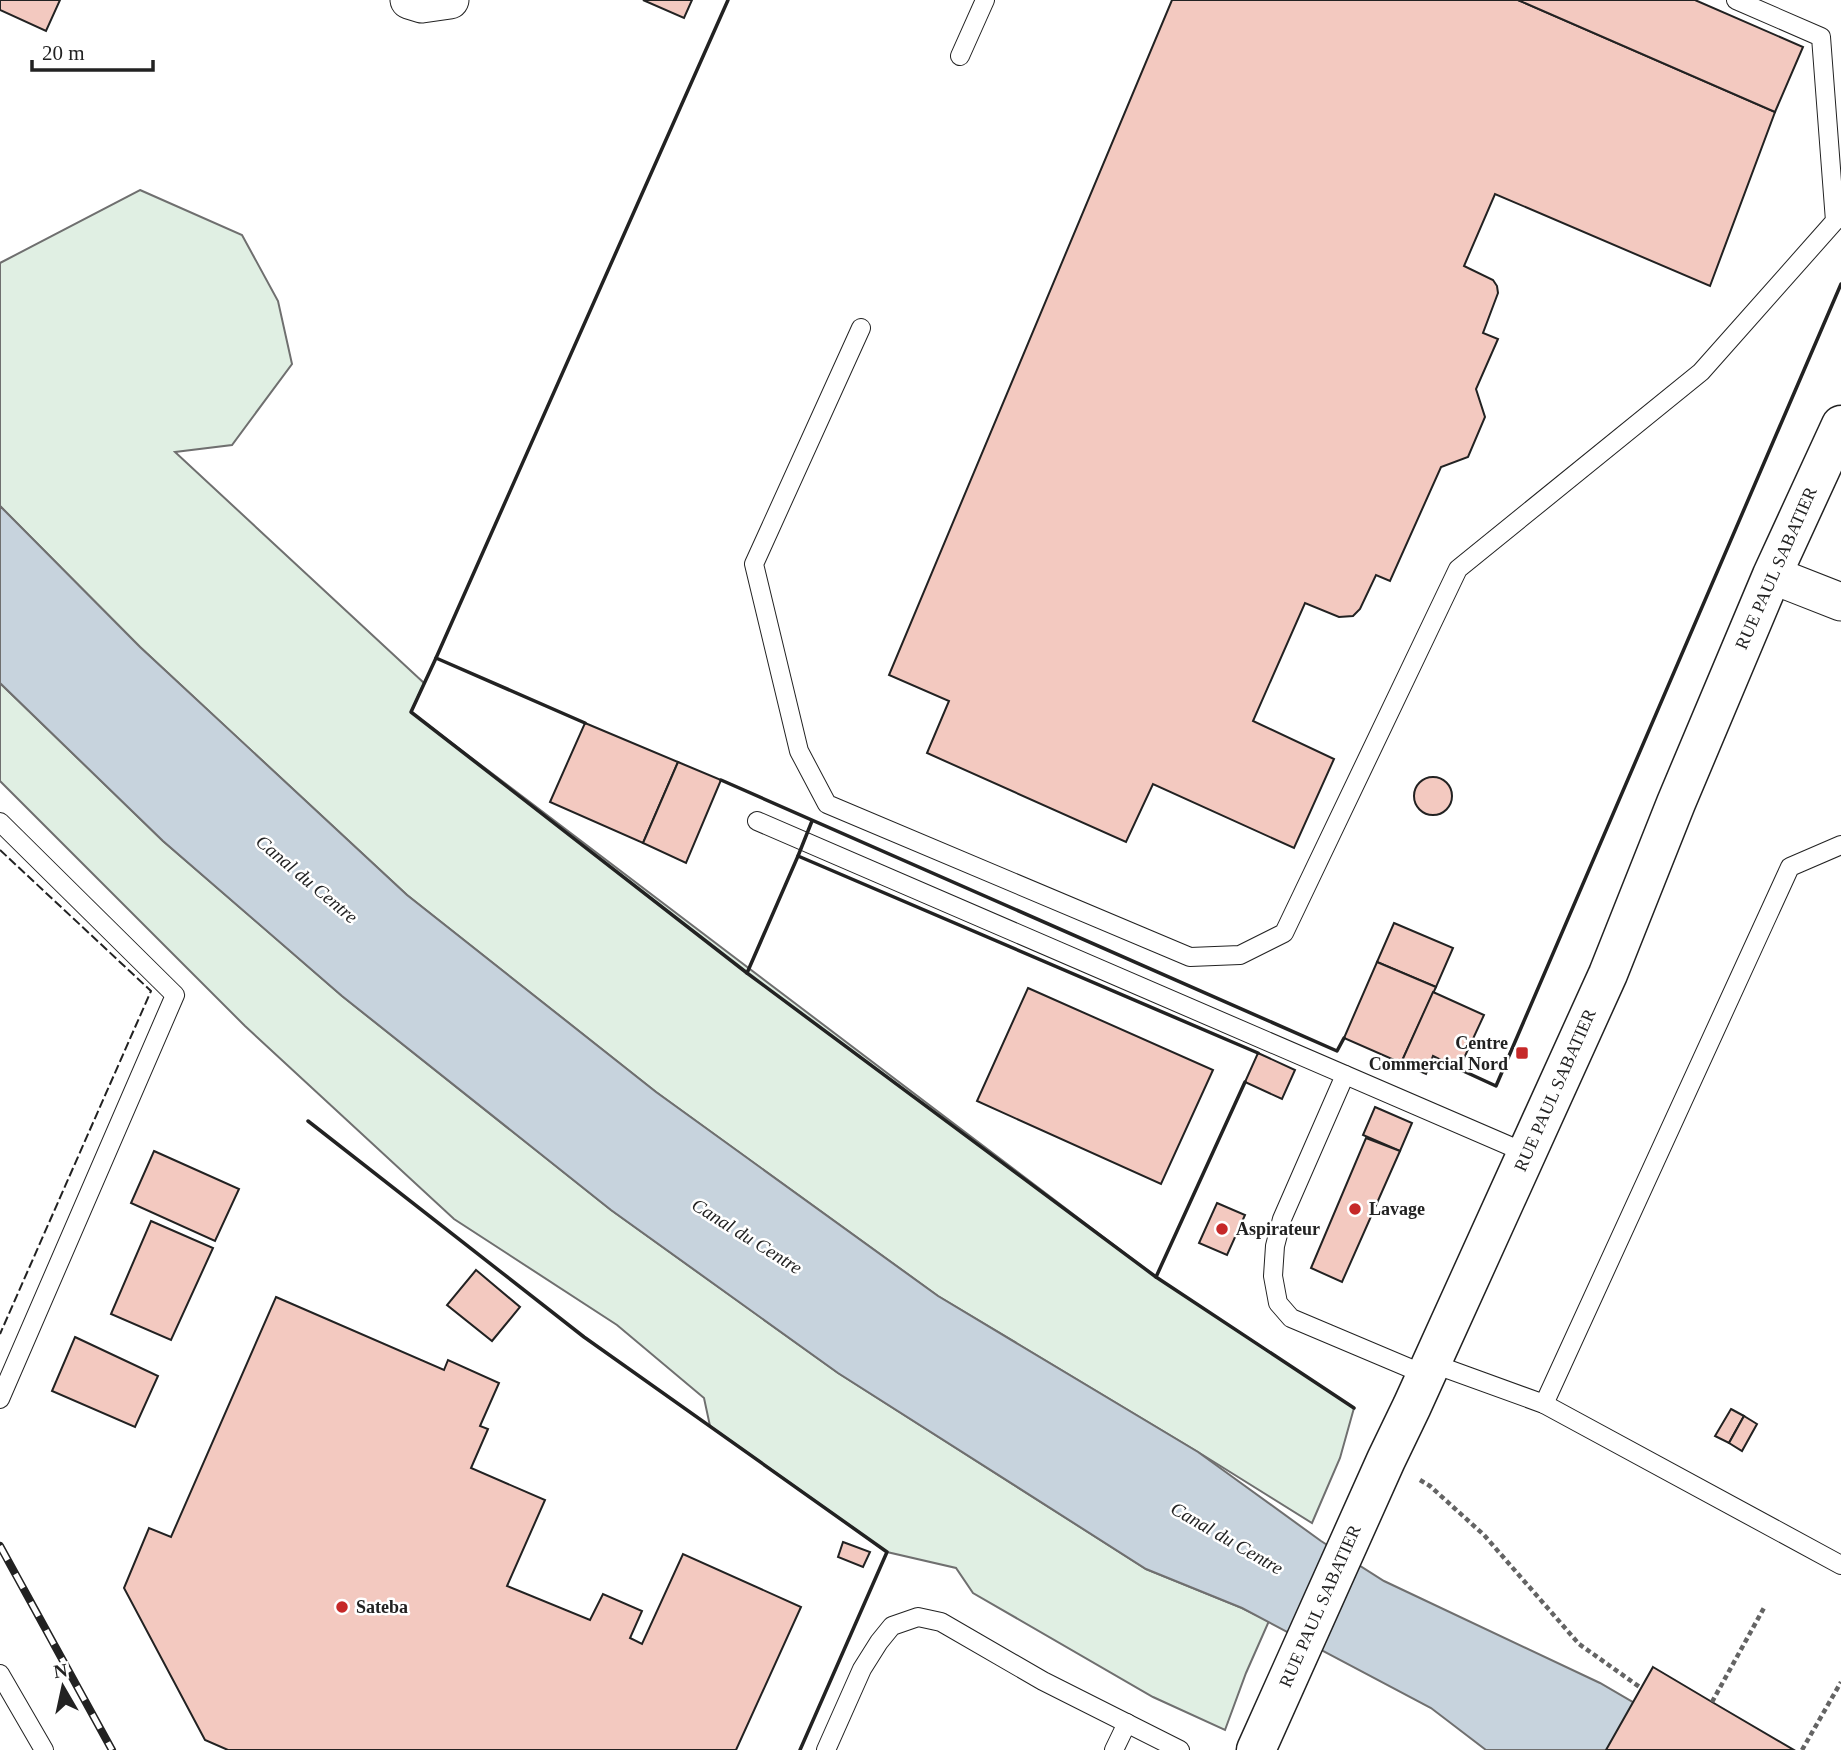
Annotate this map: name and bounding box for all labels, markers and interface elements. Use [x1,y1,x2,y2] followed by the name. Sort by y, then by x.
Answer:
[32,28,152,72] scale bar
[42,41,85,65] text: 20 m
[1731,484,1821,652] street label: RUE PAUL SABATIER
[252,830,362,928] water label: Canal du Centre
[1510,1006,1600,1174] street label: RUE PAUL SABATIER
[1369,1033,1508,1074] place label: Centre Commercial Nord
[1514,1045,1530,1061] marker: Centre Commercial Nord
[688,1194,806,1278] water label: Canal du Centre
[1369,1199,1425,1219] place label: Lavage
[1347,1201,1363,1217] marker: Lavage
[1236,1219,1320,1239] place label: Aspirateur
[1214,1221,1230,1237] marker: Aspirateur
[1167,1497,1287,1579] water label: Canal du Centre
[1275,1522,1365,1690] street label: RUE PAUL SABATIER
[356,1597,408,1617] place label: Sateba
[334,1599,350,1615] marker: Sateba
[28,1652,98,1722] north arrow
[52,1659,69,1682] text: N

